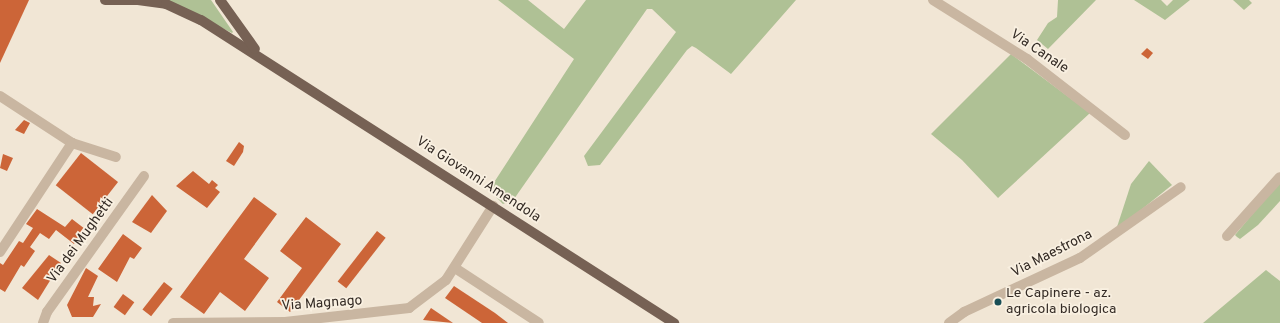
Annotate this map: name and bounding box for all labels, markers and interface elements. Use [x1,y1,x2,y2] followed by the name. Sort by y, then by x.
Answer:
[1007,26,1071,78] street label: Via Canale
[412,133,544,227] street label: Via Giovanni Amendola
[44,195,118,287] street label: Via dei Mughetti
[1009,226,1095,282] street label: Via Maestrona
[1006,286,1116,318] place label: Le Capinere - az. agricola biologica
[281,293,363,315] street label: Via Magnago
[993,297,1003,307] marker: Le Capinere - az. agricola biologica

